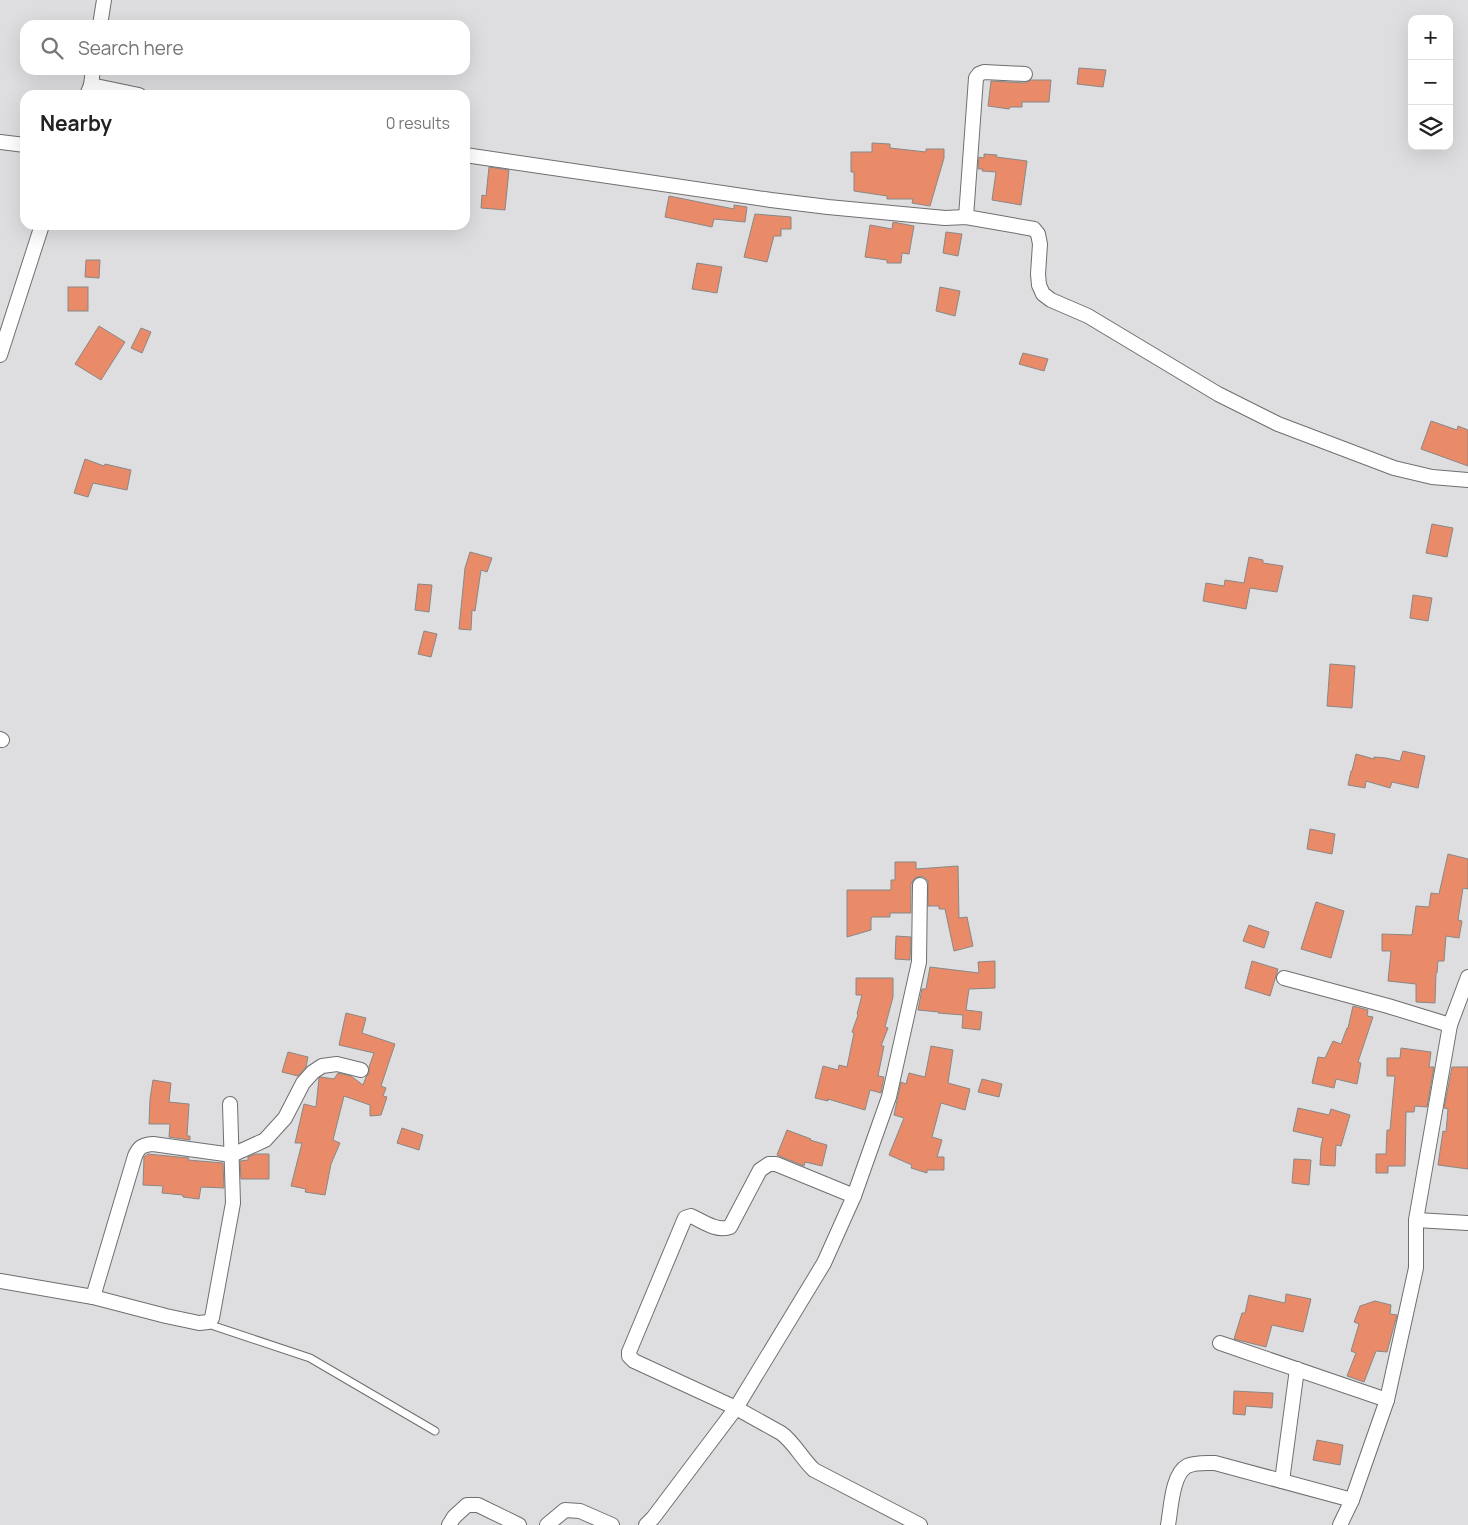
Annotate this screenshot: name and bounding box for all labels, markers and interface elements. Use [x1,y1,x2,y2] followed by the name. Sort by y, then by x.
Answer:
[1408,15,1453,150] map controls
[1408,15,1453,60] button: +
[20,20,470,75] search box
[38,34,66,62] icon: search
[78,35,184,61] text: Search here
[1408,60,1453,105] button: −
[1408,105,1453,150] button: layers
[40,109,112,137] text: Nearby
[386,112,450,134] text: 0 results

